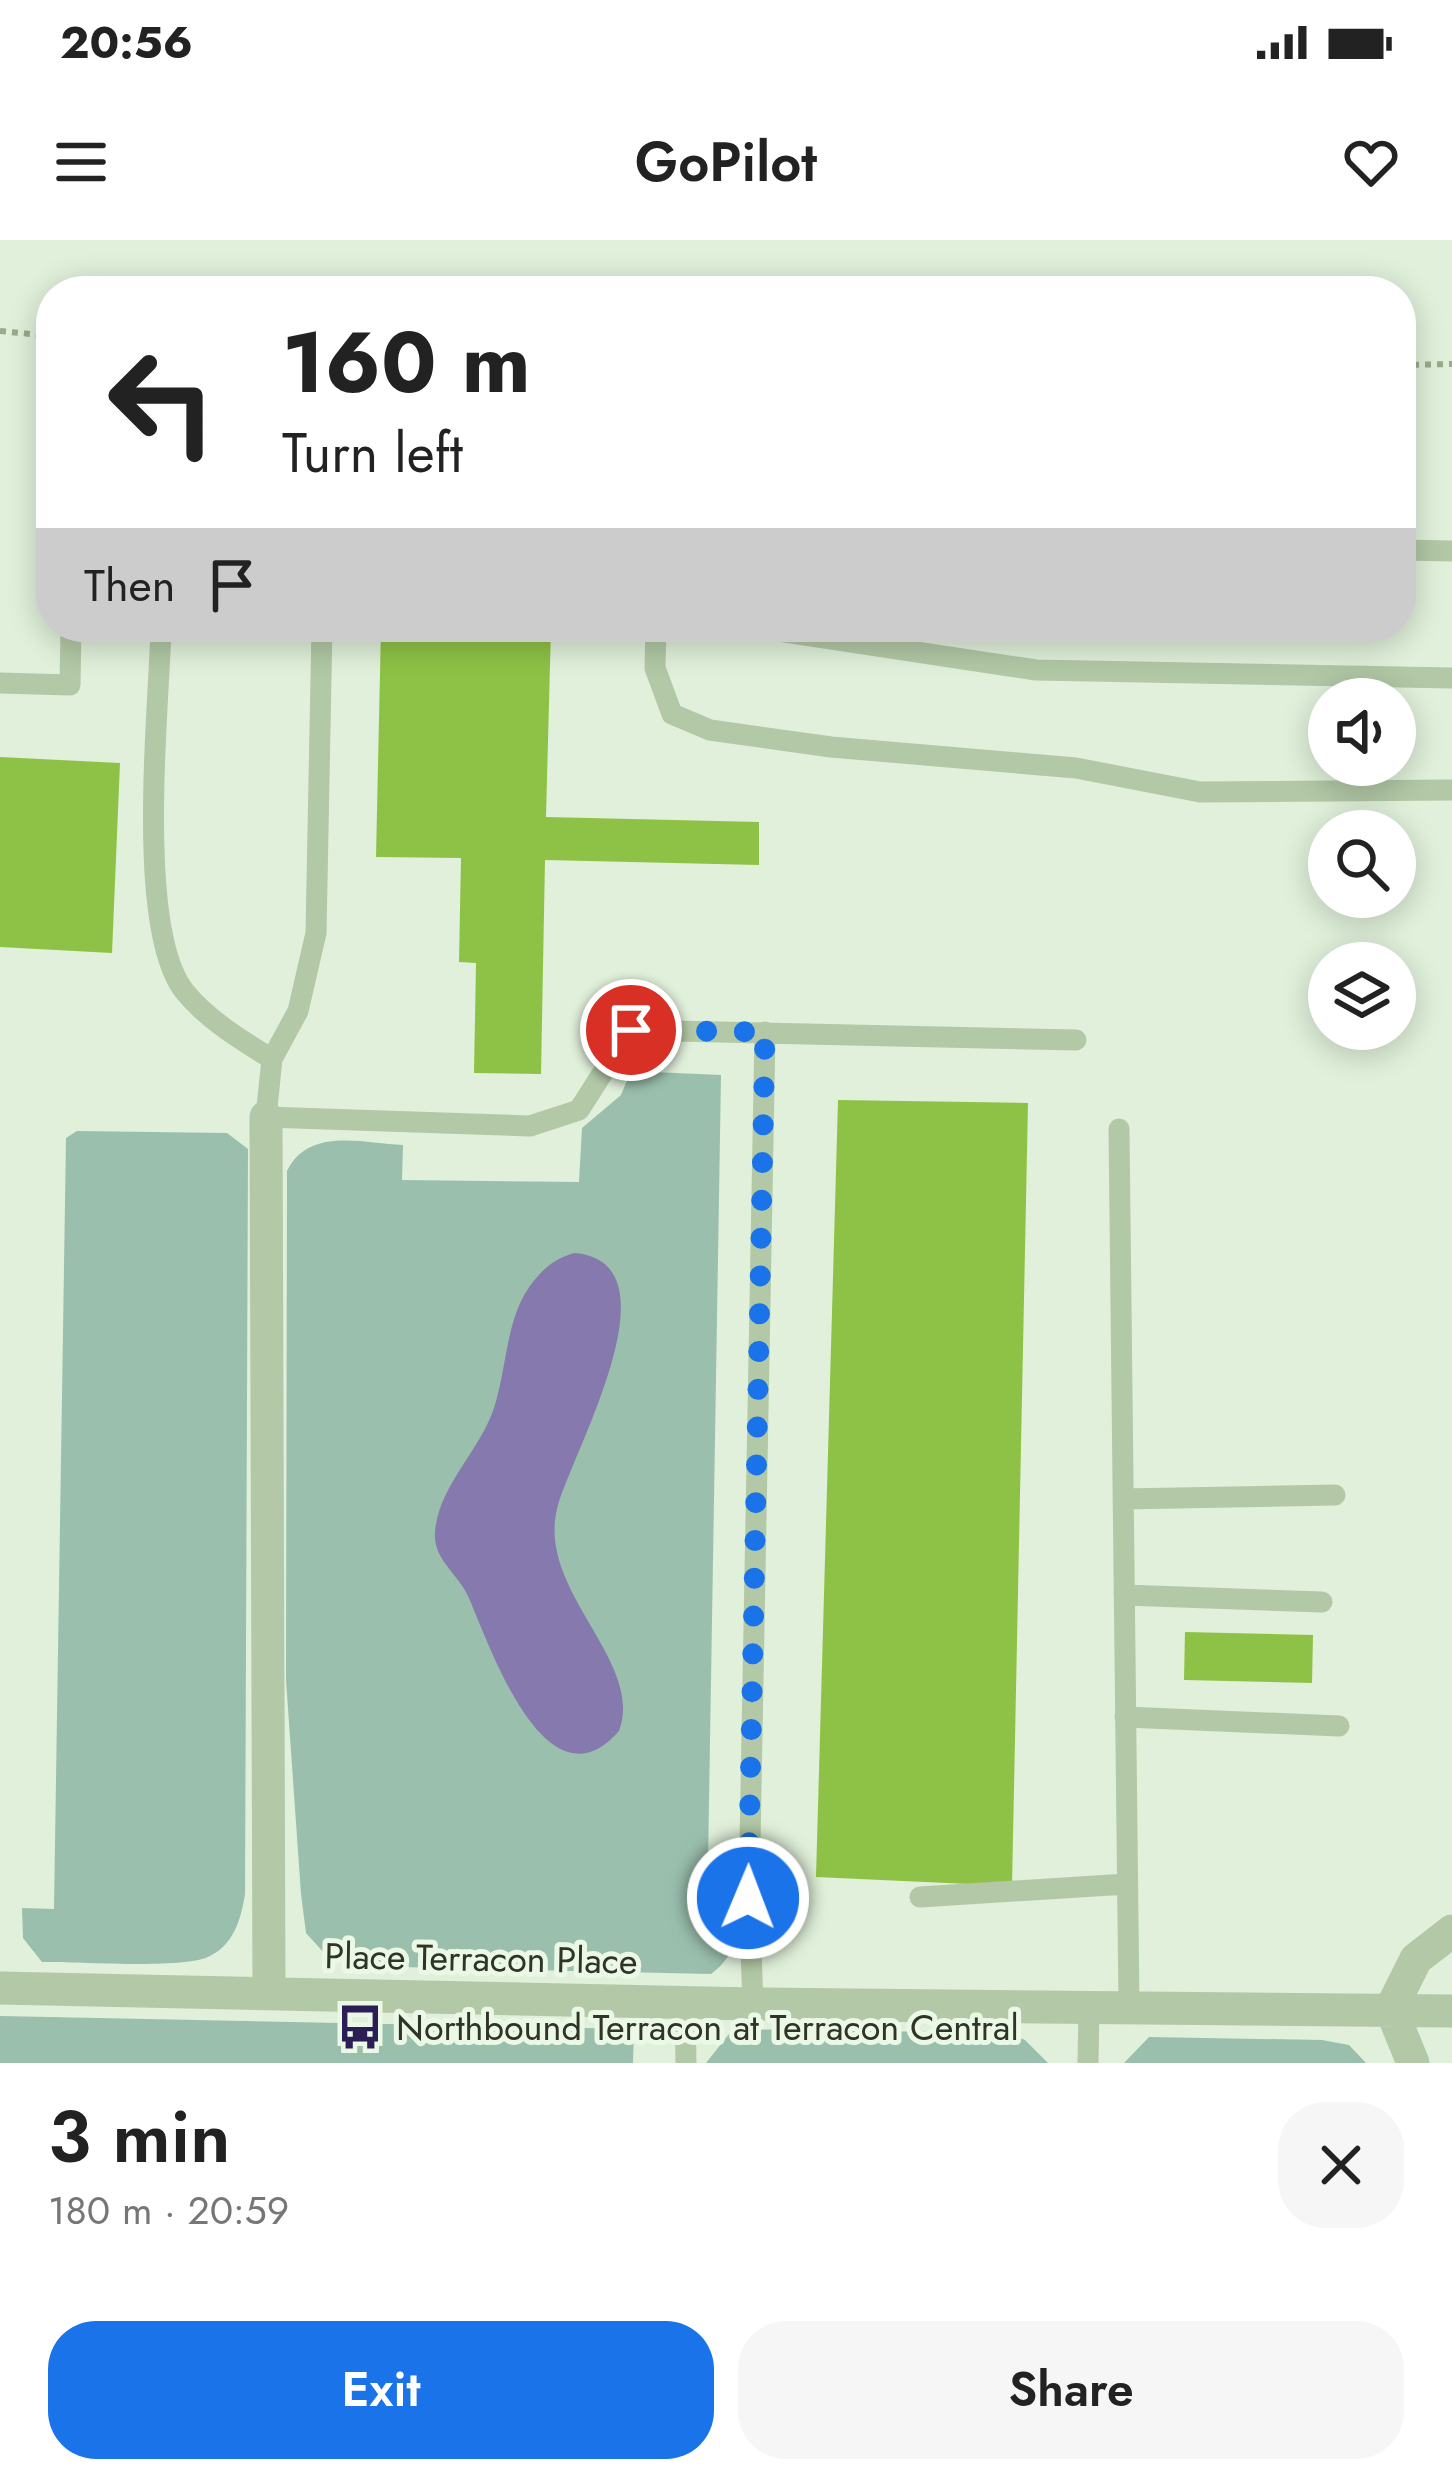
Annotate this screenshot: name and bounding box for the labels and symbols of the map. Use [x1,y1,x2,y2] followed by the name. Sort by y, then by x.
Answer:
[580,979,682,1081] pin
[685,1835,811,1961] position arrow
[324,1929,638,1987] street label: Place Terracon Place
[396,2001,1019,2053] place label: Northbound Terracon at Terracon Central
[335,2002,385,2052] bus stop icon: Northbound Terracon at Terracon Central

